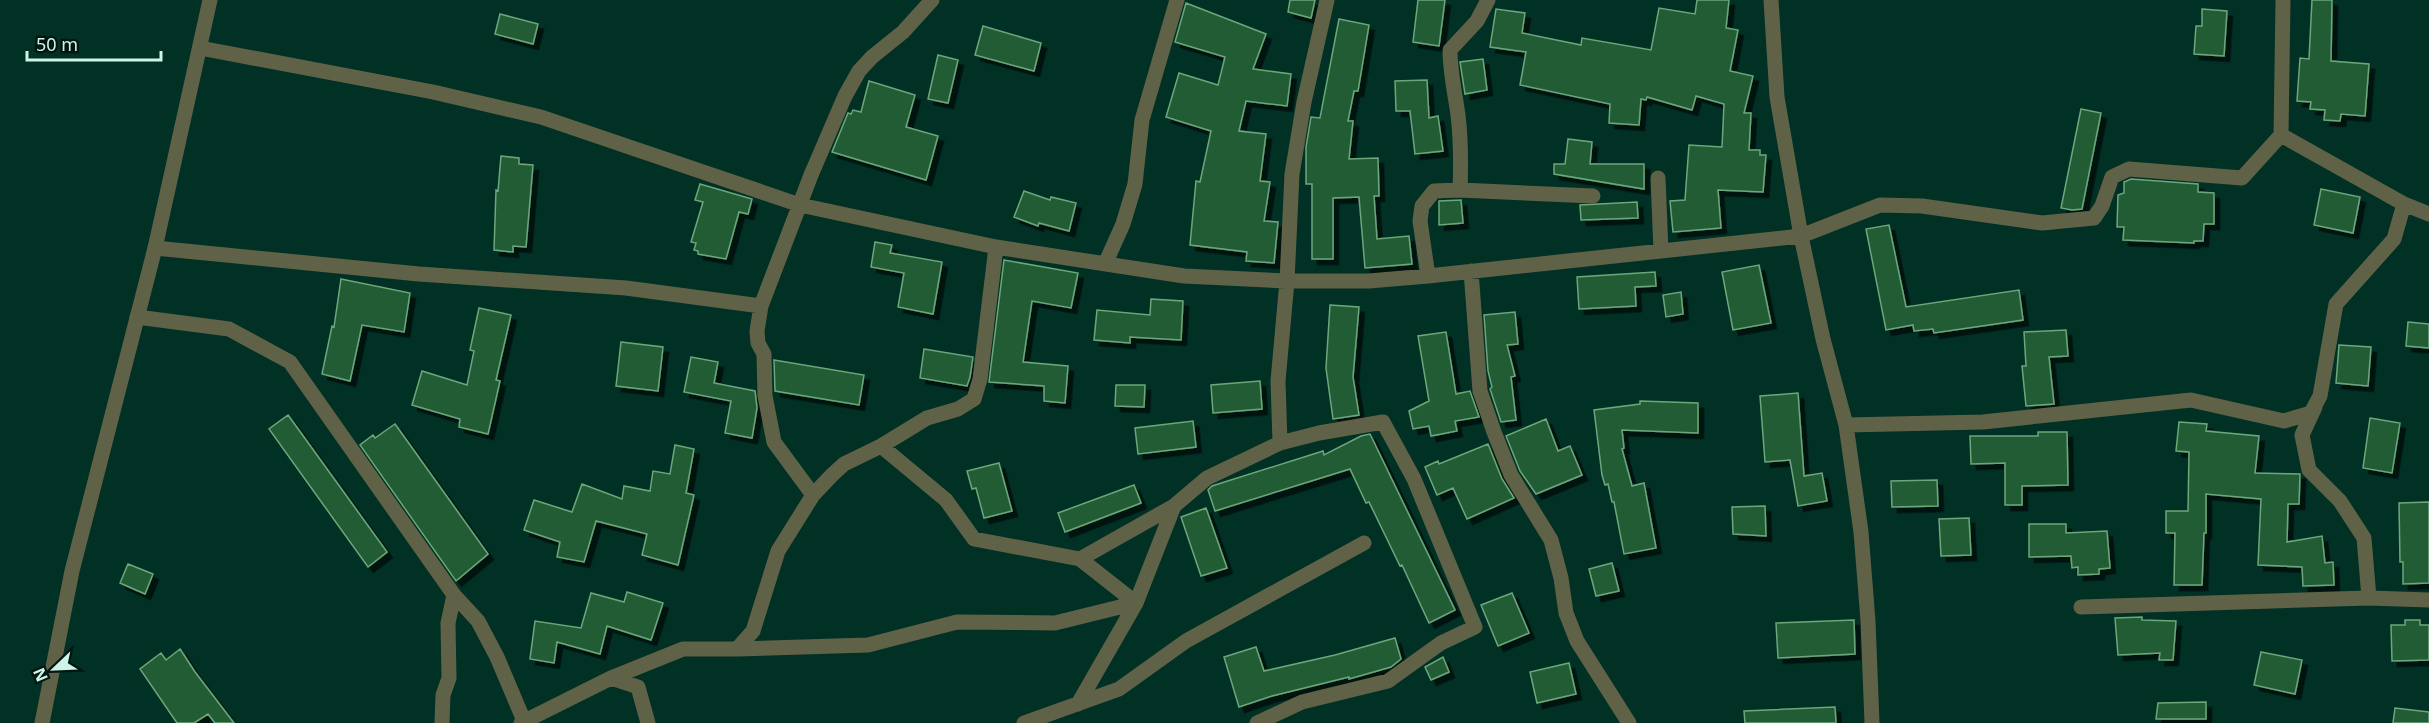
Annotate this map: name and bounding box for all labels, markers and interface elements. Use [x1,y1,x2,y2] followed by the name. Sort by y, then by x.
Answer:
[27,24,160,62] scale bar
[36,32,78,56] text: 50 m
[24,639,84,699] north arrow
[28,665,53,685] text: N

